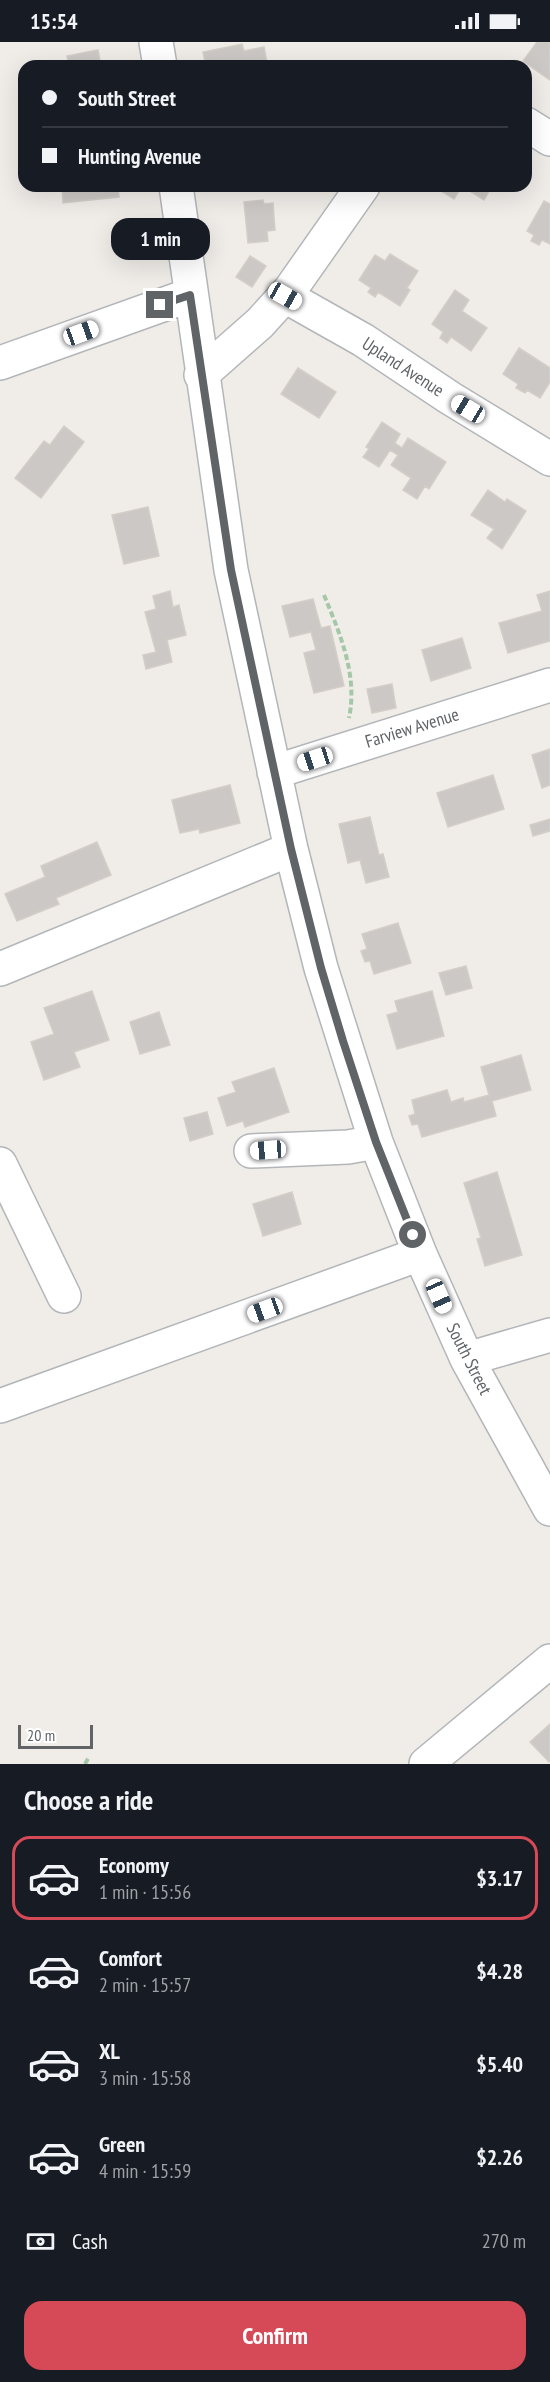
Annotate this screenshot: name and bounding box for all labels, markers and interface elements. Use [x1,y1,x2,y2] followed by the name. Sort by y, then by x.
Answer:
[30,7,78,35] text: 15:54
[78,84,176,112] text: South Street
[78,142,201,170] text: Hunting Avenue
[110,218,210,260] callout: 1 min
[140,226,181,252] text: 1 min
[265,279,305,313] car
[146,291,173,318] route end
[61,318,101,348] car
[358,332,449,402] street label: Upland Avenue
[448,392,488,426] car
[362,702,462,753] street label: Farview Avenue
[295,745,335,773] car
[249,1140,287,1160] car
[399,1221,426,1248] route start
[423,1276,455,1316] car
[245,1295,285,1325] car
[442,1319,497,1398] street label: South Street
[18,1722,93,1750] scale bar
[27,1725,55,1745] text: 20 m
[24,1783,153,1817] text: Choose a ride
[27,1851,81,1905] icon: car
[99,1851,169,1879] text: Economy
[476,1864,523,1892] text: $3.17
[99,1879,191,1905] text: 1 min · 15:56
[27,1944,81,1998] icon: car
[99,1944,162,1972] text: Comfort
[476,1957,523,1985] text: $4.28
[99,1972,191,1998] text: 2 min · 15:57
[27,2037,81,2091] icon: car
[99,2037,120,2065] text: XL
[476,2050,523,2078] text: $5.40
[99,2065,191,2091] text: 3 min · 15:58
[27,2130,81,2184] icon: car
[99,2130,145,2158] text: Green
[476,2143,523,2171] text: $2.26
[99,2158,191,2184] text: 4 min · 15:59
[24,2225,57,2258] icon: cash
[72,2227,108,2255] text: Cash
[482,2228,526,2254] text: 270 m
[24,2301,526,2370] button: Confirm

